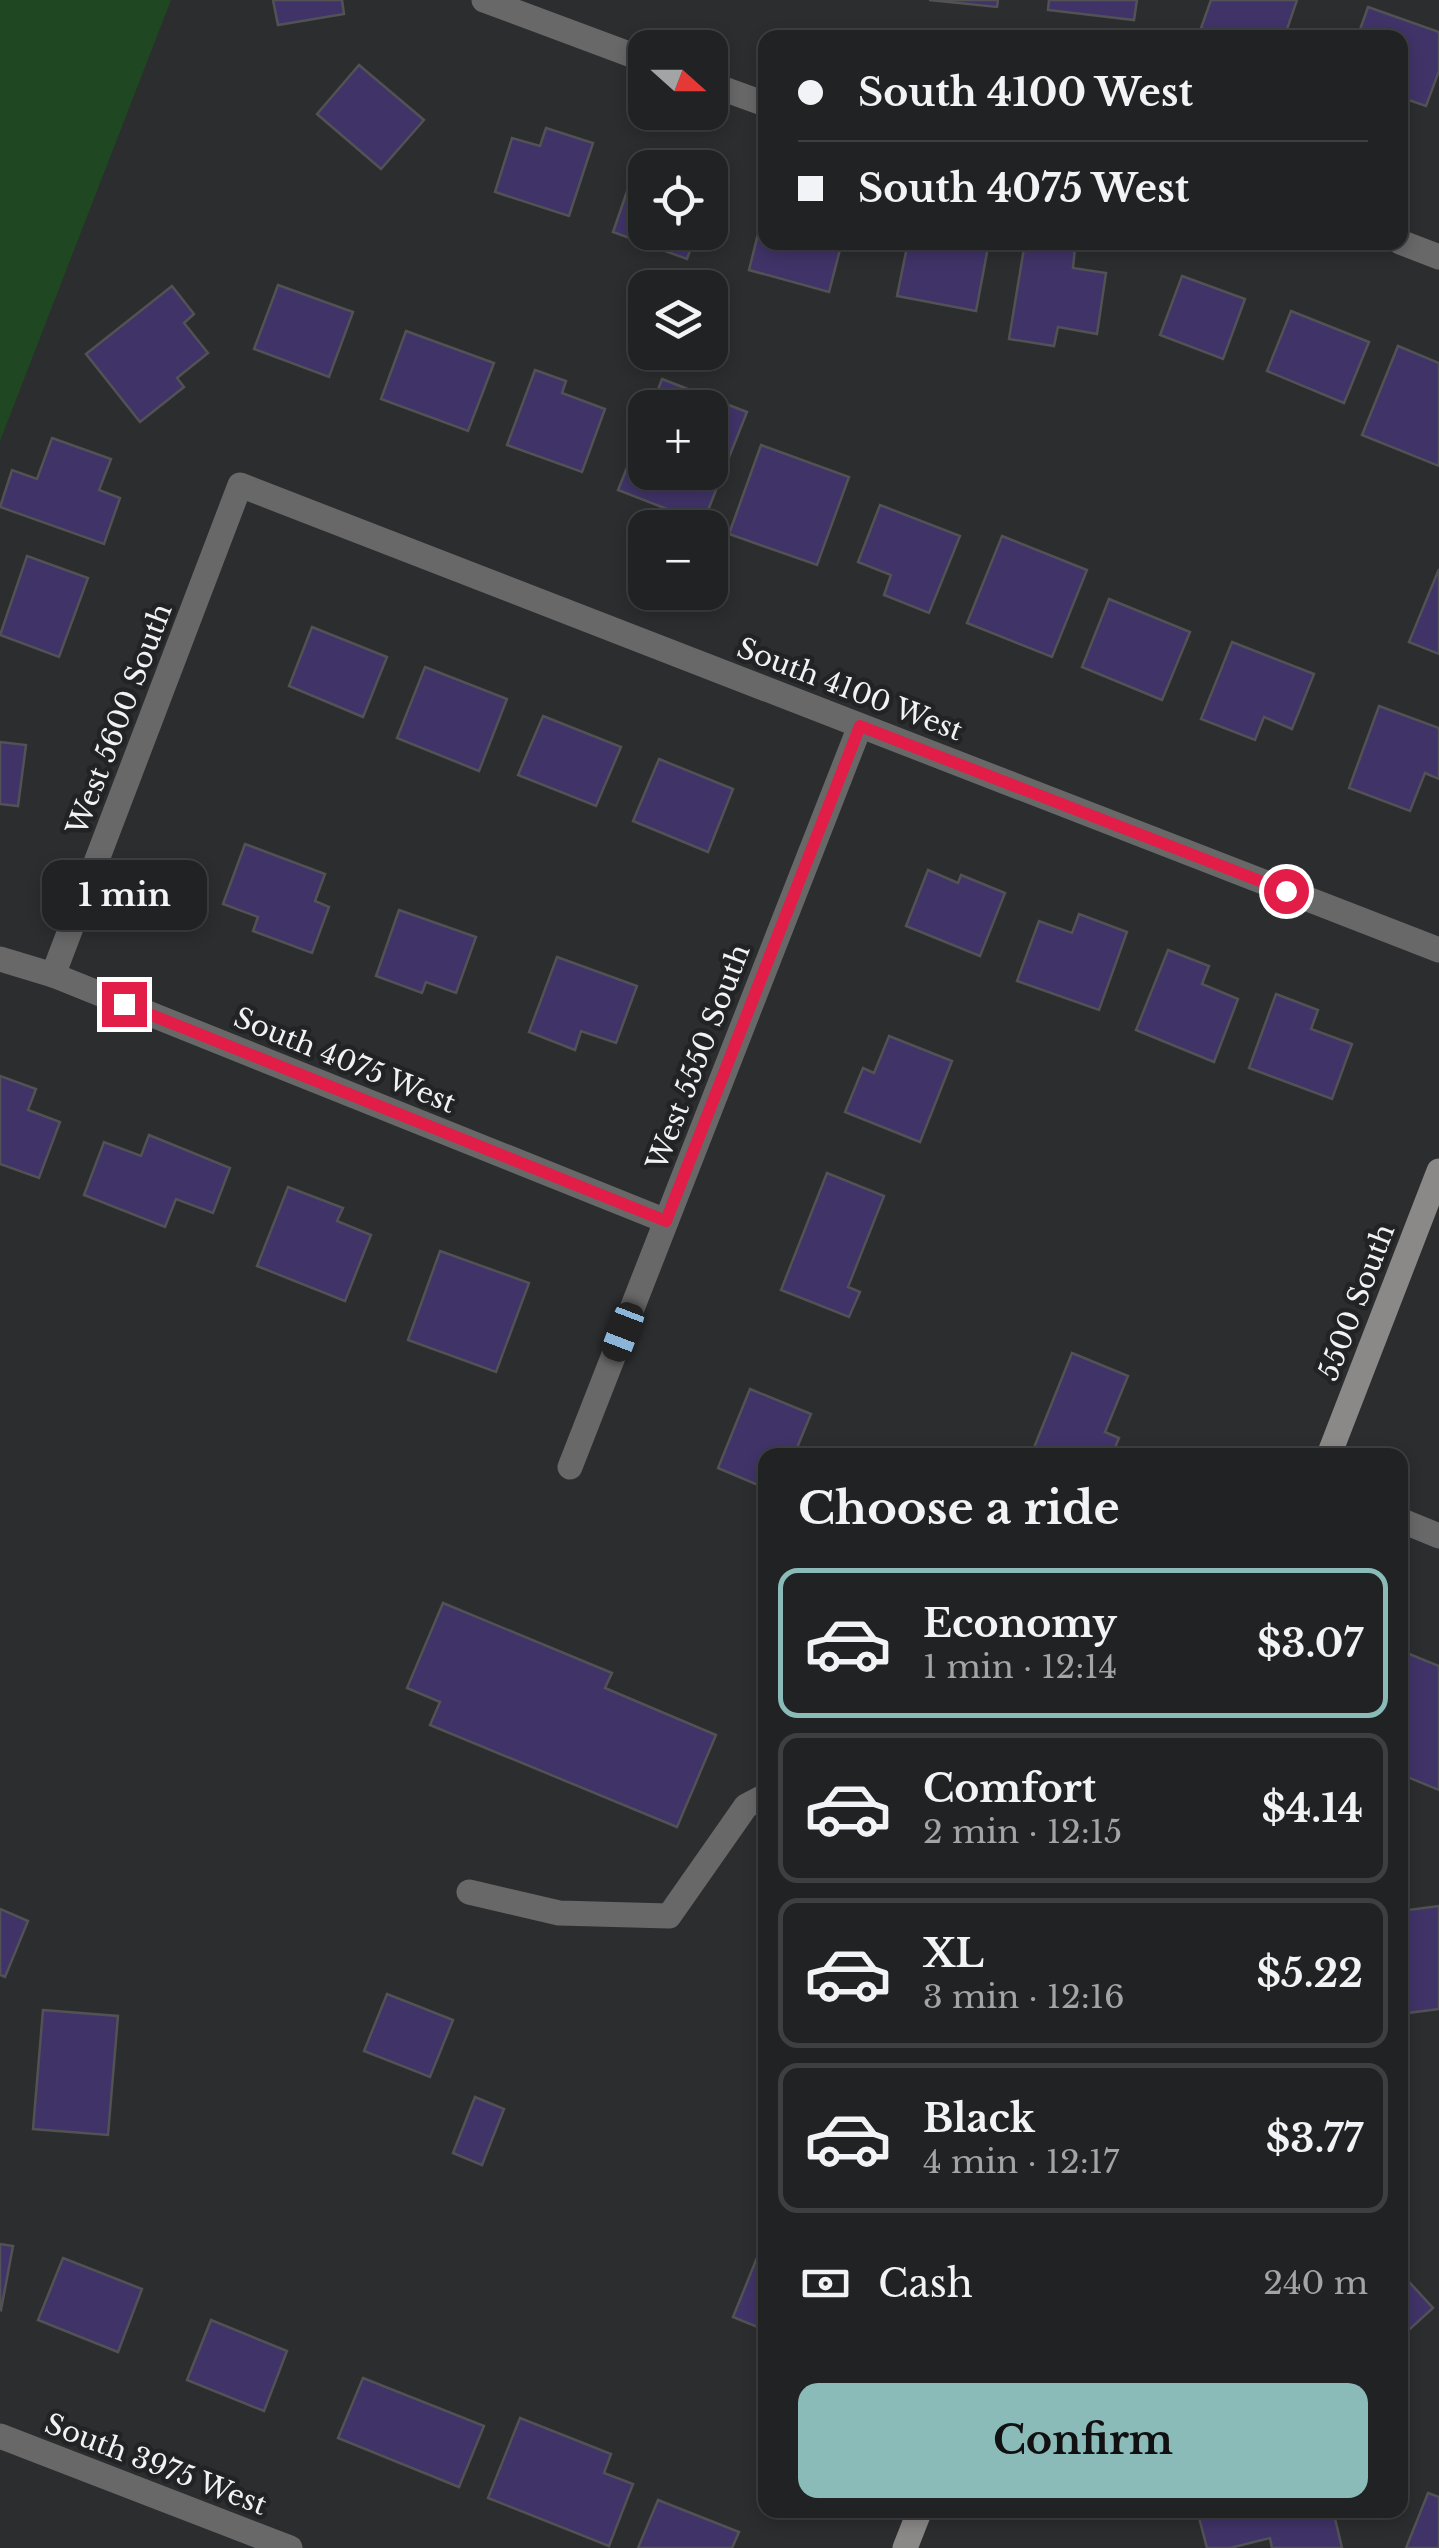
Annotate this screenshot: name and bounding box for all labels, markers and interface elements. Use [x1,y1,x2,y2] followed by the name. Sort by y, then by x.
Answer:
[628,30,728,130] north arrow
[628,30,728,610] map controls
[858,69,1193,116] text: South 4100 West
[628,150,728,250] button: locate
[858,165,1189,212] text: South 4075 West
[628,270,728,370] button: layers
[628,390,728,490] button: +
[628,510,728,610] button: −
[59,599,180,841] street label: West 5600 South
[732,630,968,749] street label: South 4100 West
[42,859,206,929] callout: 1 min
[1264,869,1309,914] route start
[78,875,171,915] text: 1 min
[639,939,758,1176] street label: West 5550 South
[102,982,147,1027] route end
[229,1000,461,1121] street label: South 4075 West
[1311,1219,1402,1385] street label: 5500 South
[598,1299,648,1365] car
[798,1480,1120,1536] text: Choose a ride
[803,1598,893,1688] icon: car
[923,1600,1117,1647] text: Economy
[1257,1620,1363,1667] text: $3.07
[923,1647,1117,1687] text: 1 min · 12:14
[803,1763,893,1853] icon: car
[923,1765,1096,1812] text: Comfort
[1262,1785,1363,1832] text: $4.14
[923,1812,1122,1852] text: 2 min · 12:15
[803,1928,893,2018] icon: car
[923,1930,984,1977] text: XL
[1257,1950,1363,1997] text: $5.22
[923,1977,1125,2017] text: 3 min · 12:16
[803,2093,893,2183] icon: car
[923,2095,1035,2142] text: Black
[1266,2115,1363,2162] text: $3.77
[923,2142,1119,2182] text: 4 min · 12:17
[798,2256,853,2311] icon: cash
[878,2260,973,2307] text: Cash
[1263,2263,1368,2303] text: 240 m
[798,2383,1368,2498] button: Confirm
[40,2406,272,2523] street label: South 3975 West

